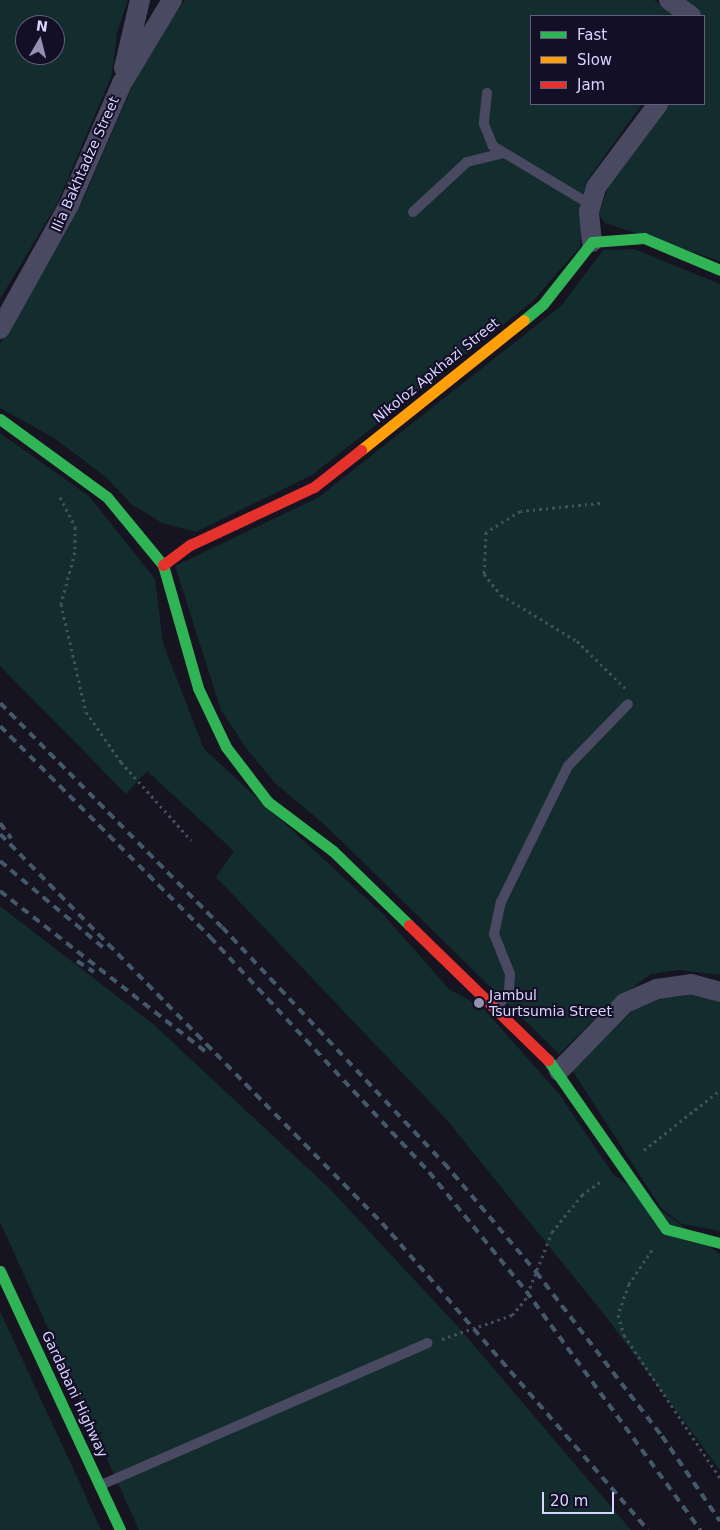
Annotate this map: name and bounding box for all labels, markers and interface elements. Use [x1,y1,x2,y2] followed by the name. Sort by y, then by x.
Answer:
[15,15,65,65] north arrow
[530,15,705,105] legend
[35,17,49,35] text: N
[577,26,607,44] text: Fast
[577,51,612,69] text: Slow
[577,76,605,94] text: Jam
[48,94,122,234] street label: Ilia Bakhtadze Street
[370,314,502,426] street label: Nikoloz Apkhazi Street
[489,987,612,1020] place label: Jambul Tsurtsumia Street
[473,997,485,1009] marker: Jambul Tsurtsumia Street
[38,1328,112,1460] street label: Gardabani Highway
[545,1482,618,1514] scale bar
[550,1492,588,1510] text: 20 m

